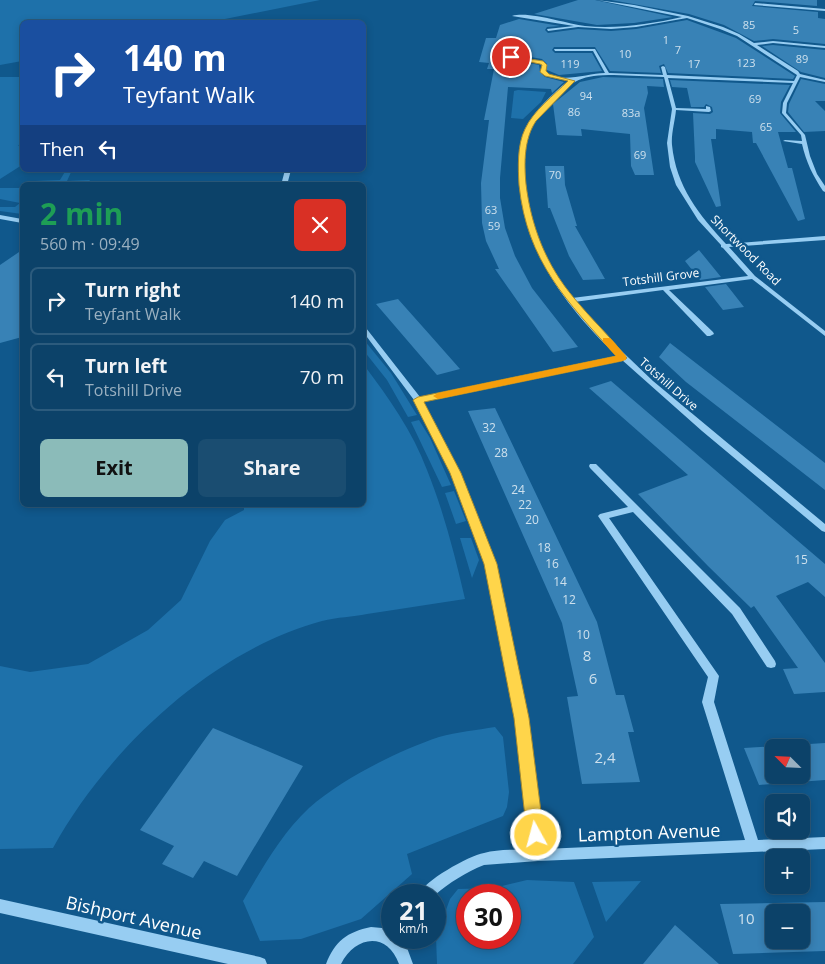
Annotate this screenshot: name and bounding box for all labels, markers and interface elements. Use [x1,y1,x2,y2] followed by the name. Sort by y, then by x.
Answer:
[743,17,755,32] house number: 85
[793,22,799,37] house number: 5
[663,32,669,47] house number: 1
[123,34,227,81] text: 140 m
[490,36,532,78] pin
[40,40,105,105] icon: right
[675,42,681,57] house number: 7
[497,43,525,71] icon: arrive
[619,46,631,61] house number: 10
[796,51,808,66] house number: 89
[737,55,755,70] house number: 123
[561,56,579,71] house number: 119
[688,56,700,71] house number: 17
[123,79,255,109] text: Teyfant Walk
[580,88,593,103] house number: 94
[749,91,761,106] house number: 69
[568,104,580,119] house number: 86
[622,105,640,120] house number: 83a
[760,119,772,134] house number: 65
[94,135,122,163] icon: left
[40,136,84,162] text: Then
[634,147,646,162] house number: 69
[549,167,561,182] house number: 70
[40,193,123,234] text: 2 min
[294,199,346,251] button: close
[485,202,497,217] house number: 63
[707,211,785,289] street label: Shortwood Road
[488,218,500,233] house number: 59
[40,233,140,255] text: 560 m · 09:49
[622,264,700,290] street label: Totshill Grove
[85,277,180,303] text: Turn right
[42,287,70,315] icon: right
[289,288,344,314] text: 140 m
[85,303,181,325] text: Teyfant Walk
[85,353,167,379] text: Turn left
[636,354,702,414] street label: Totshill Drive
[42,363,70,391] icon: left
[300,364,344,390] text: 70 m
[85,379,182,401] text: Totshill Drive
[482,419,496,436] house number: 32
[40,439,188,497] button: Exit
[198,439,346,497] button: Share
[494,444,508,461] house number: 28
[511,481,525,498] house number: 24
[518,496,532,513] house number: 22
[525,511,539,528] house number: 20
[537,539,551,556] house number: 18
[794,551,808,568] house number: 15
[545,555,559,572] house number: 16
[553,573,567,590] house number: 14
[562,591,576,608] house number: 12
[576,626,590,643] house number: 10
[583,645,591,665] house number: 8
[589,668,597,688] house number: 6
[765,739,810,784] north arrow
[765,739,810,949] map controls
[594,747,616,767] house number: 2,4
[765,794,810,839] button: sound
[509,808,561,860] position arrow
[577,818,721,846] street label: Lampton Avenue
[765,849,810,894] button: +
[456,884,521,949] speed limit sign: 30
[64,890,204,944] street label: Bishport Avenue
[399,893,428,927] text: 21
[765,904,810,949] button: −
[737,908,755,928] house number: 10
[399,920,428,937] text: km/h

